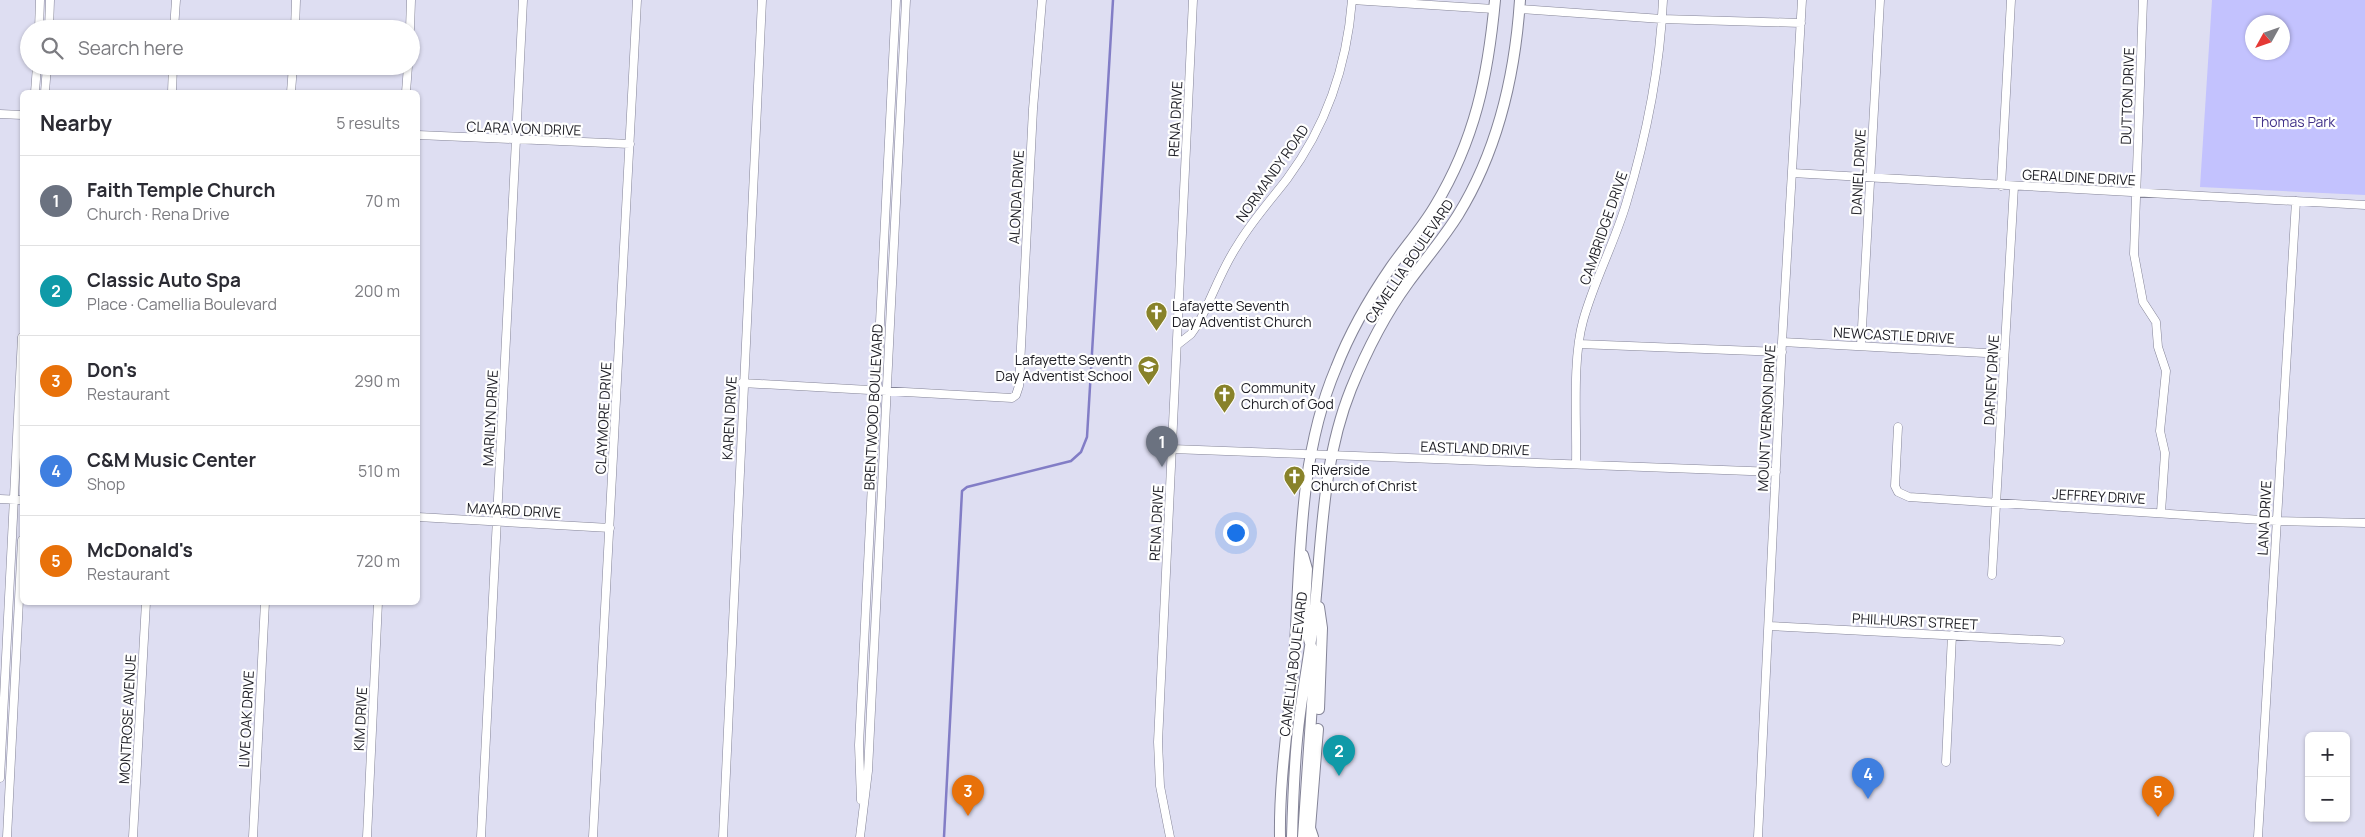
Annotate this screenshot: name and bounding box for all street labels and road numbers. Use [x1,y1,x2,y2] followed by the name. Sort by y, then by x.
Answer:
[2116,47,2138,145] street label: DUTTON DRIVE
[1164,81,1186,157] street label: RENA DRIVE
[466,116,582,140] street label: CLARA VON DRIVE
[1231,121,1313,225] street label: NORMANDY ROAD
[1846,129,1870,215] street label: DANIEL DRIVE
[1004,149,1028,245] street label: ALONDA DRIVE
[2022,165,2136,189] street label: GERALDINE DRIVE
[1575,169,1631,287] street label: CAMBRIDGE DRIVE
[1360,195,1458,327] street label: CAMELLIA BOULEVARD
[1833,322,1955,348] street label: NEWCASTLE DRIVE
[859,323,887,491] street label: BRENTWOOD BOULEVARD
[1979,334,2003,426] street label: DAFNEY DRIVE
[1753,344,1779,492] street label: MOUNT VERNON DRIVE
[591,361,615,475] street label: CLAYMORE DRIVE
[478,369,502,467] street label: MARILYN DRIVE
[717,375,741,461] street label: KAREN DRIVE
[1420,437,1530,459] street label: EASTLAND DRIVE
[2253,480,2275,556] street label: LANA DRIVE
[2052,484,2146,508] street label: JEFFREY DRIVE
[1145,485,1167,561] street label: RENA DRIVE
[466,498,562,522] street label: MAYARD DRIVE
[1275,590,1311,738] street label: CAMELLIA BOULEVARD
[1851,608,1979,634] street label: PHILHURST STREET
[114,654,140,784] street label: MONTROSE AVENUE
[234,670,258,768] street label: LIVE OAK DRIVE
[349,686,371,751] street label: KIM DRIVE

